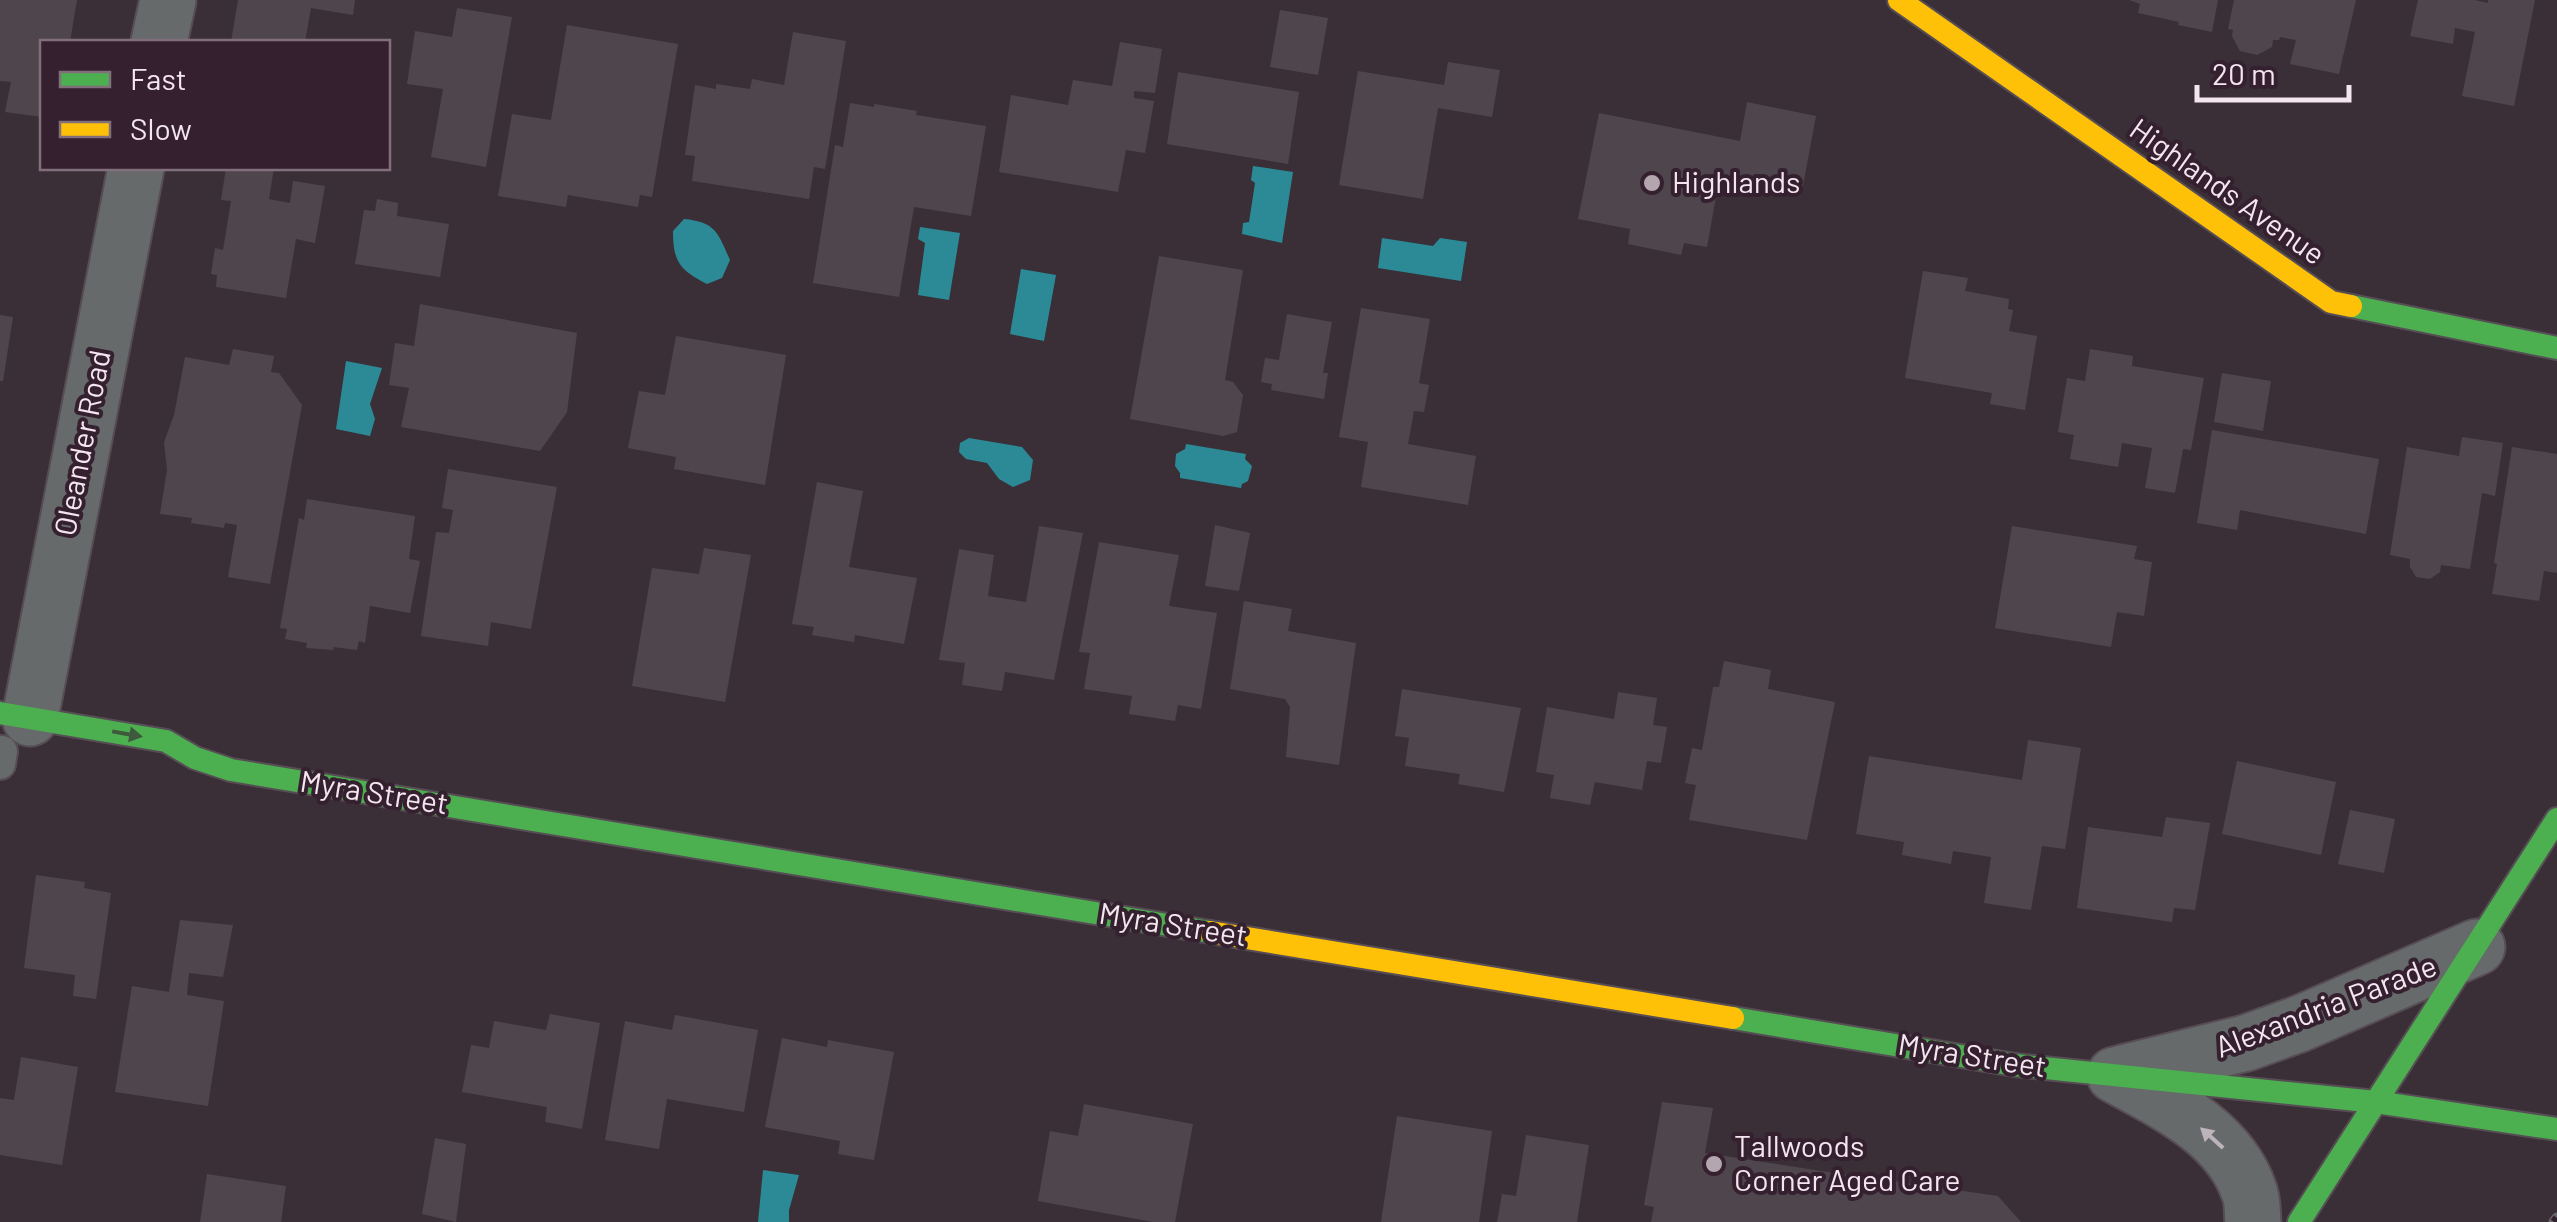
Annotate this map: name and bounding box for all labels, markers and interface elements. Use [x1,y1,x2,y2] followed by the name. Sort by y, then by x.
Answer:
[40,40,390,170] legend
[2197,40,2350,102] scale bar
[2212,55,2276,91] text: 20 m
[130,60,187,96] text: Fast
[130,110,192,146] text: Slow
[2124,110,2333,271] street label: Highlands Avenue
[1672,163,1801,199] place label: Highlands
[1641,172,1663,194] marker: Highlands
[45,347,117,538] street label: Oleander Road
[111,727,143,742] one-way arrow
[298,762,451,820] street label: Myra Street
[1097,894,1250,952] street label: Myra Street
[2210,946,2441,1064] street label: Alexandria Parade
[1896,1025,2049,1083] street label: Myra Street
[1734,1127,1960,1197] place label: Tallwoods Corner Aged Care
[2200,1127,2224,1150] one-way arrow
[1703,1153,1725,1175] marker: Tallwoods Corner Aged Care

